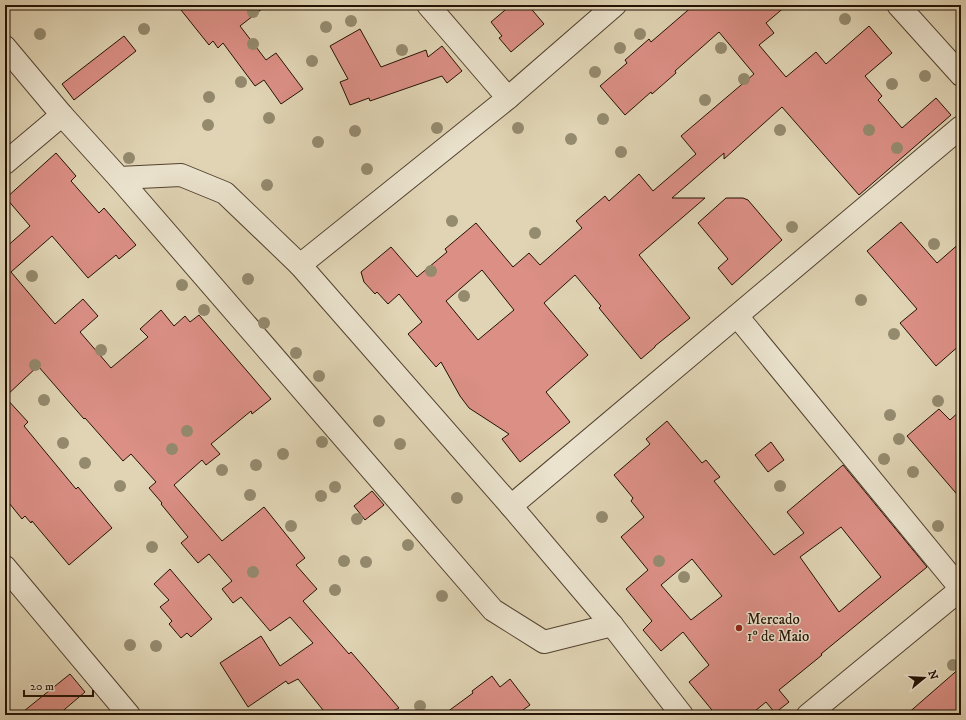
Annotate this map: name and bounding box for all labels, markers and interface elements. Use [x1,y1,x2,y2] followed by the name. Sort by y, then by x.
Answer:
[747,610,809,646] place label: Mercado 1º de Maio
[734,623,744,633] marker: Mercado 1º de Maio
[904,658,944,698] north arrow
[925,669,941,682] text: N
[24,672,93,698] scale bar
[30,679,54,694] text: 20 m

